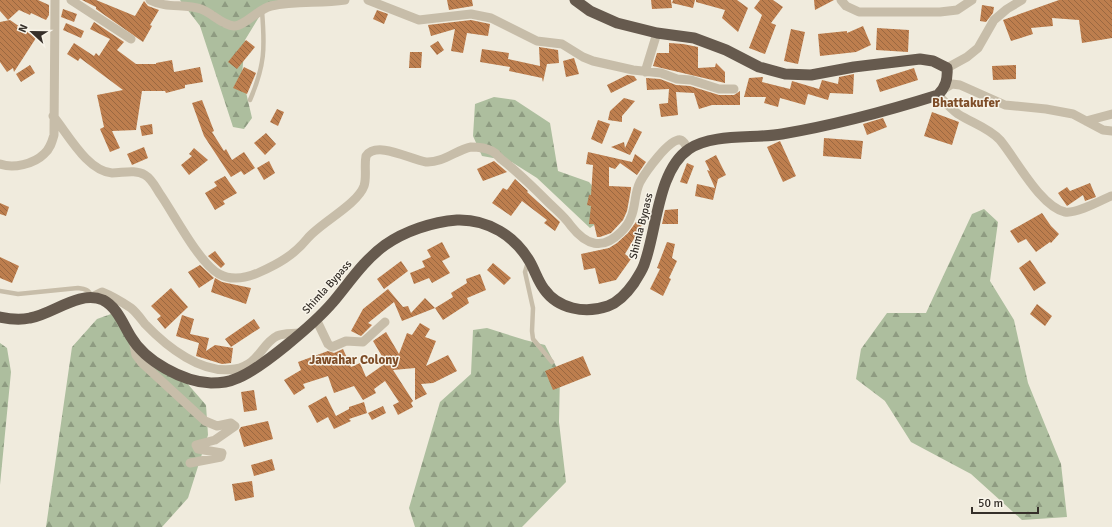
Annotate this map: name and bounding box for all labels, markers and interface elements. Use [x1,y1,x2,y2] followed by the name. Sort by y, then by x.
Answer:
[12,12,52,52] north arrow
[16,22,31,34] text: N
[932,95,1001,111] district label: Bhattakufer
[626,191,656,260] street label: Shimla Bypass
[299,257,355,317] street label: Shimla Bypass
[309,352,399,368] district label: Jawahar Colony
[972,489,1038,515] scale bar
[978,496,1003,511] text: 50 m

